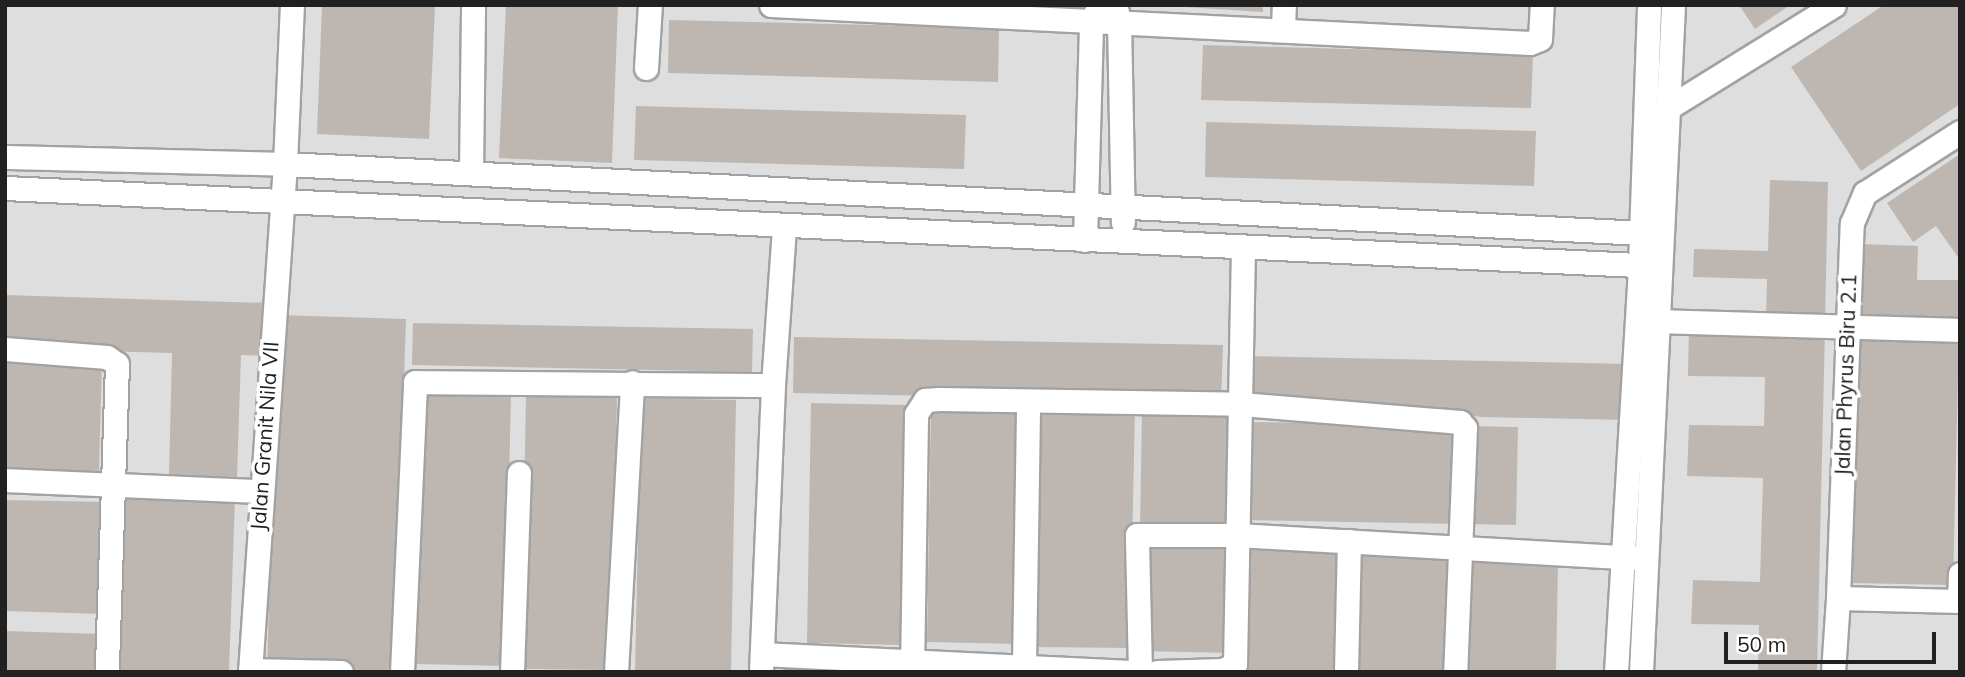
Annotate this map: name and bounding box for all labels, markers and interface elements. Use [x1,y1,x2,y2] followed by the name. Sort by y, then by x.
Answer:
[1829,274,1861,476] street label: Jalan Phyrus Biru 2.1
[245,340,283,532] street label: Jalan Granit Nila VII
[1727,618,1939,662] scale bar
[1737,631,1786,657] text: 50 m

